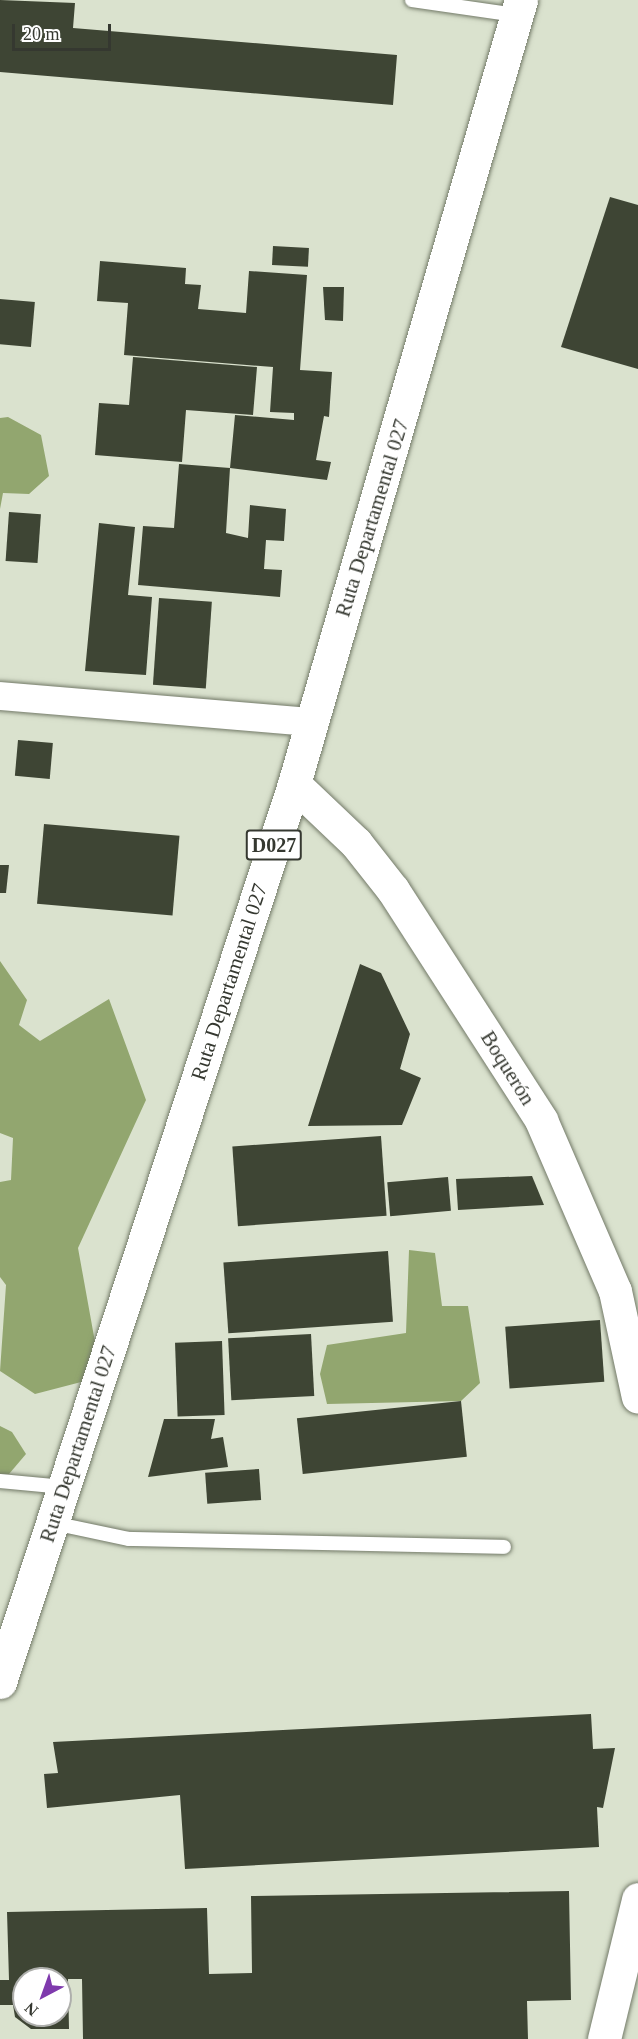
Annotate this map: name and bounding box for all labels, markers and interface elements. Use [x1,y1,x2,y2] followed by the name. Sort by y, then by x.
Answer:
[15,12,114,50] scale bar
[23,24,60,44] text: 20 m
[330,416,414,620] street label: Ruta Departamental 027
[246,828,302,862] road number: D027
[185,880,273,1084] street label: Ruta Departamental 027
[475,1026,541,1110] street label: Boquerón
[34,1342,122,1546] street label: Ruta Departamental 027
[12,1967,72,2027] north arrow
[21,1999,41,2020] text: N

